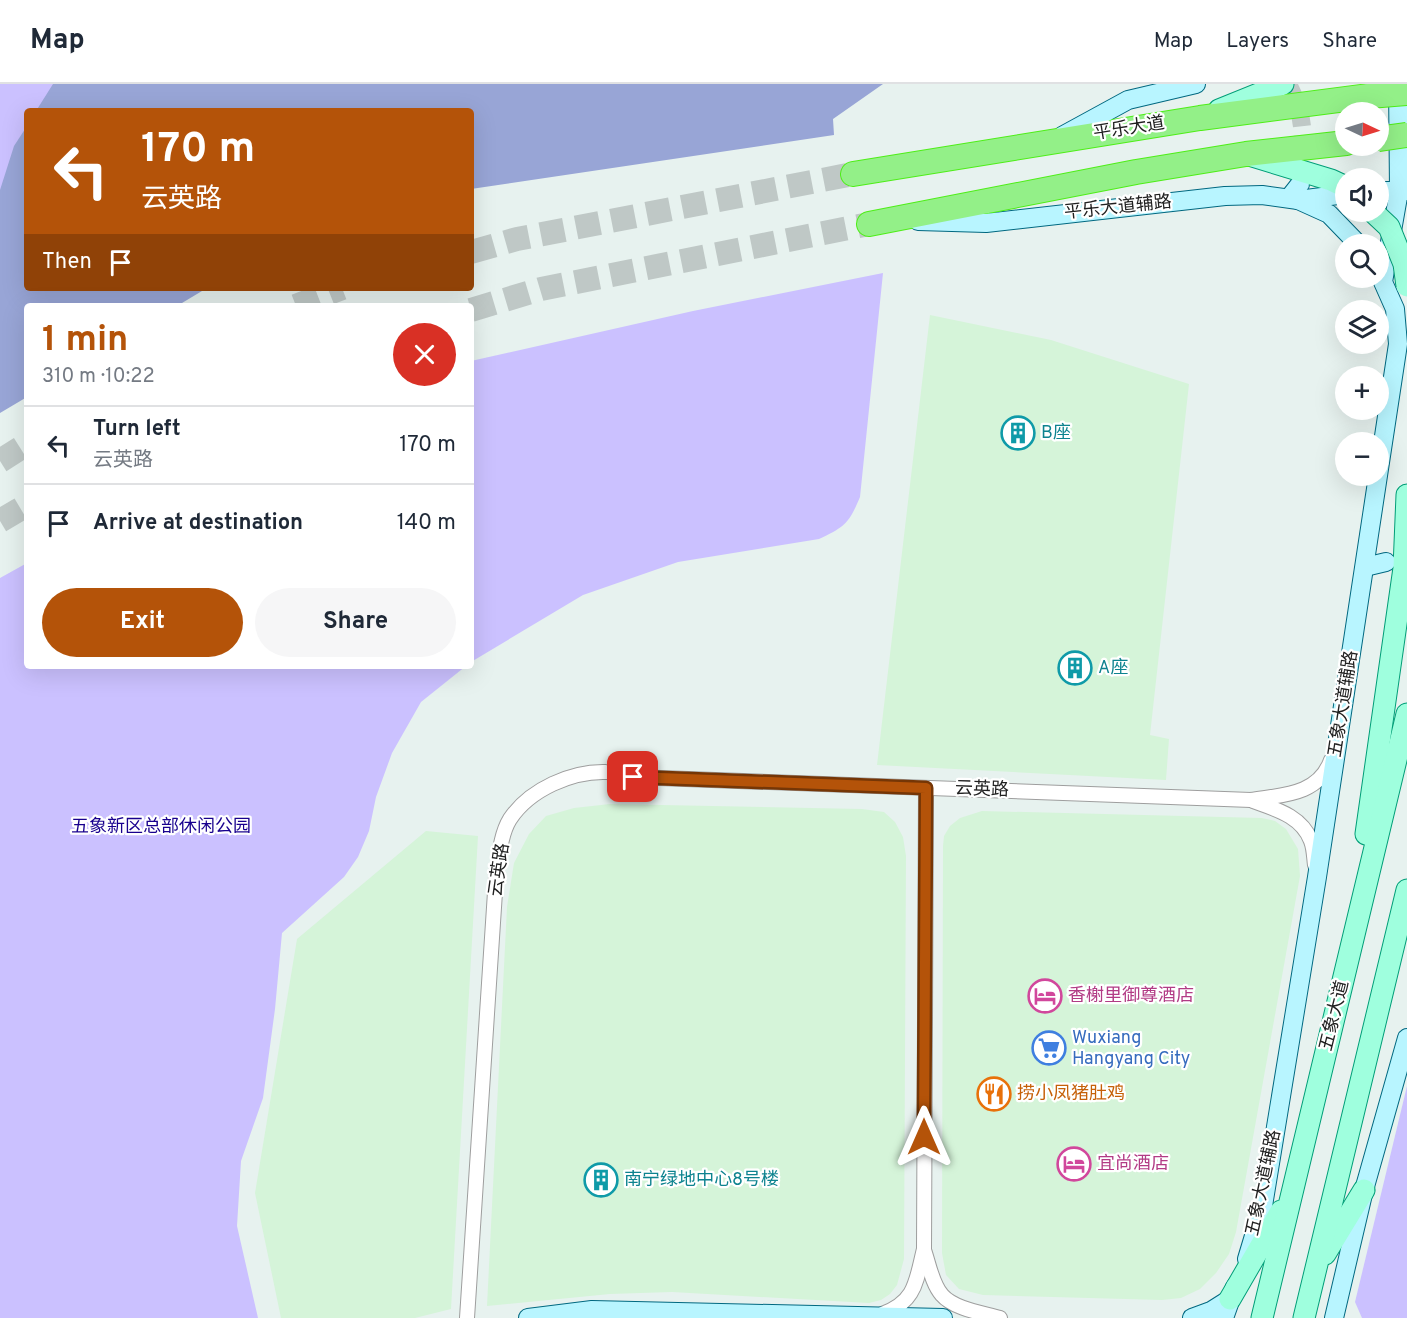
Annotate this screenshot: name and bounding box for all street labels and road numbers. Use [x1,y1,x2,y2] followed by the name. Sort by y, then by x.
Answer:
[1092,112,1166,146] street label: 平乐大道
[1063,191,1173,225] street label: 平乐大道辅路
[1324,649,1364,759] street label: 五象大道辅路
[955,778,1009,802] street label: 云英路
[485,842,515,898] street label: 云英路
[1315,978,1355,1054] street label: 五象大道
[1242,1128,1286,1238] street label: 五象大道辅路

